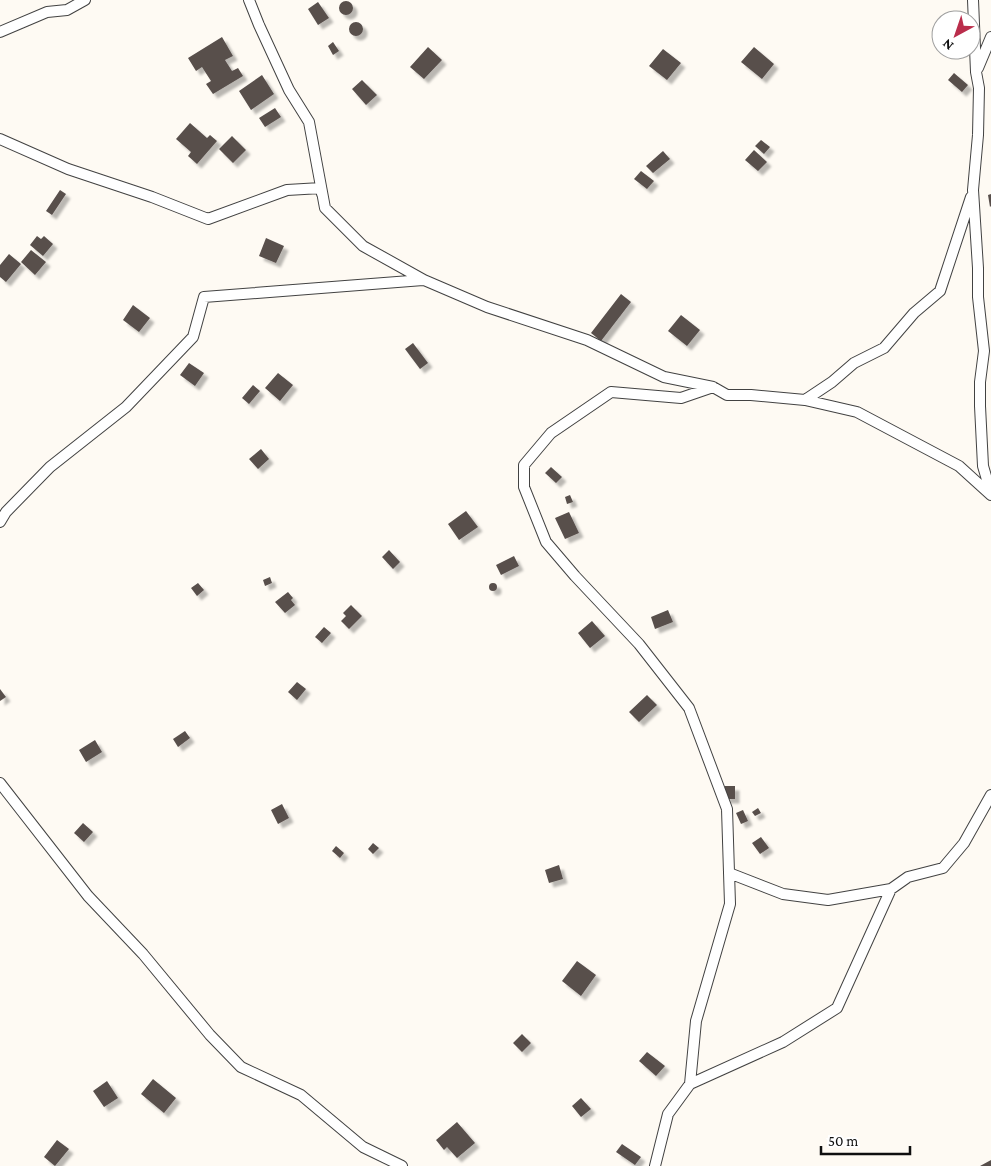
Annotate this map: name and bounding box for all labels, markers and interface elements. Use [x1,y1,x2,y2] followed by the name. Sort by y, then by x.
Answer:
[931,10,981,60] north arrow
[938,35,956,54] text: N
[821,1124,910,1156] scale bar
[828,1133,858,1149] text: 50 m

